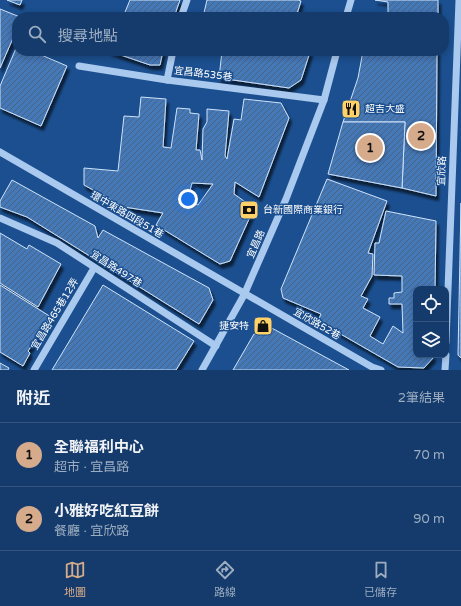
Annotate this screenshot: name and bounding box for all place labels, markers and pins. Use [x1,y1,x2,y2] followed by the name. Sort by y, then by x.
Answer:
[340,98,362,120] restaurant icon: 超吉大盛
[365,103,405,115] place label: 超吉大盛
[408,121,434,151] pin: 2
[357,133,383,163] pin: 1
[238,199,260,221] bank icon: 台新國際商業銀行
[263,204,343,216] place label: 台新國際商業銀行
[252,315,274,337] shop icon: 捷安特
[219,320,249,332] place label: 捷安特

